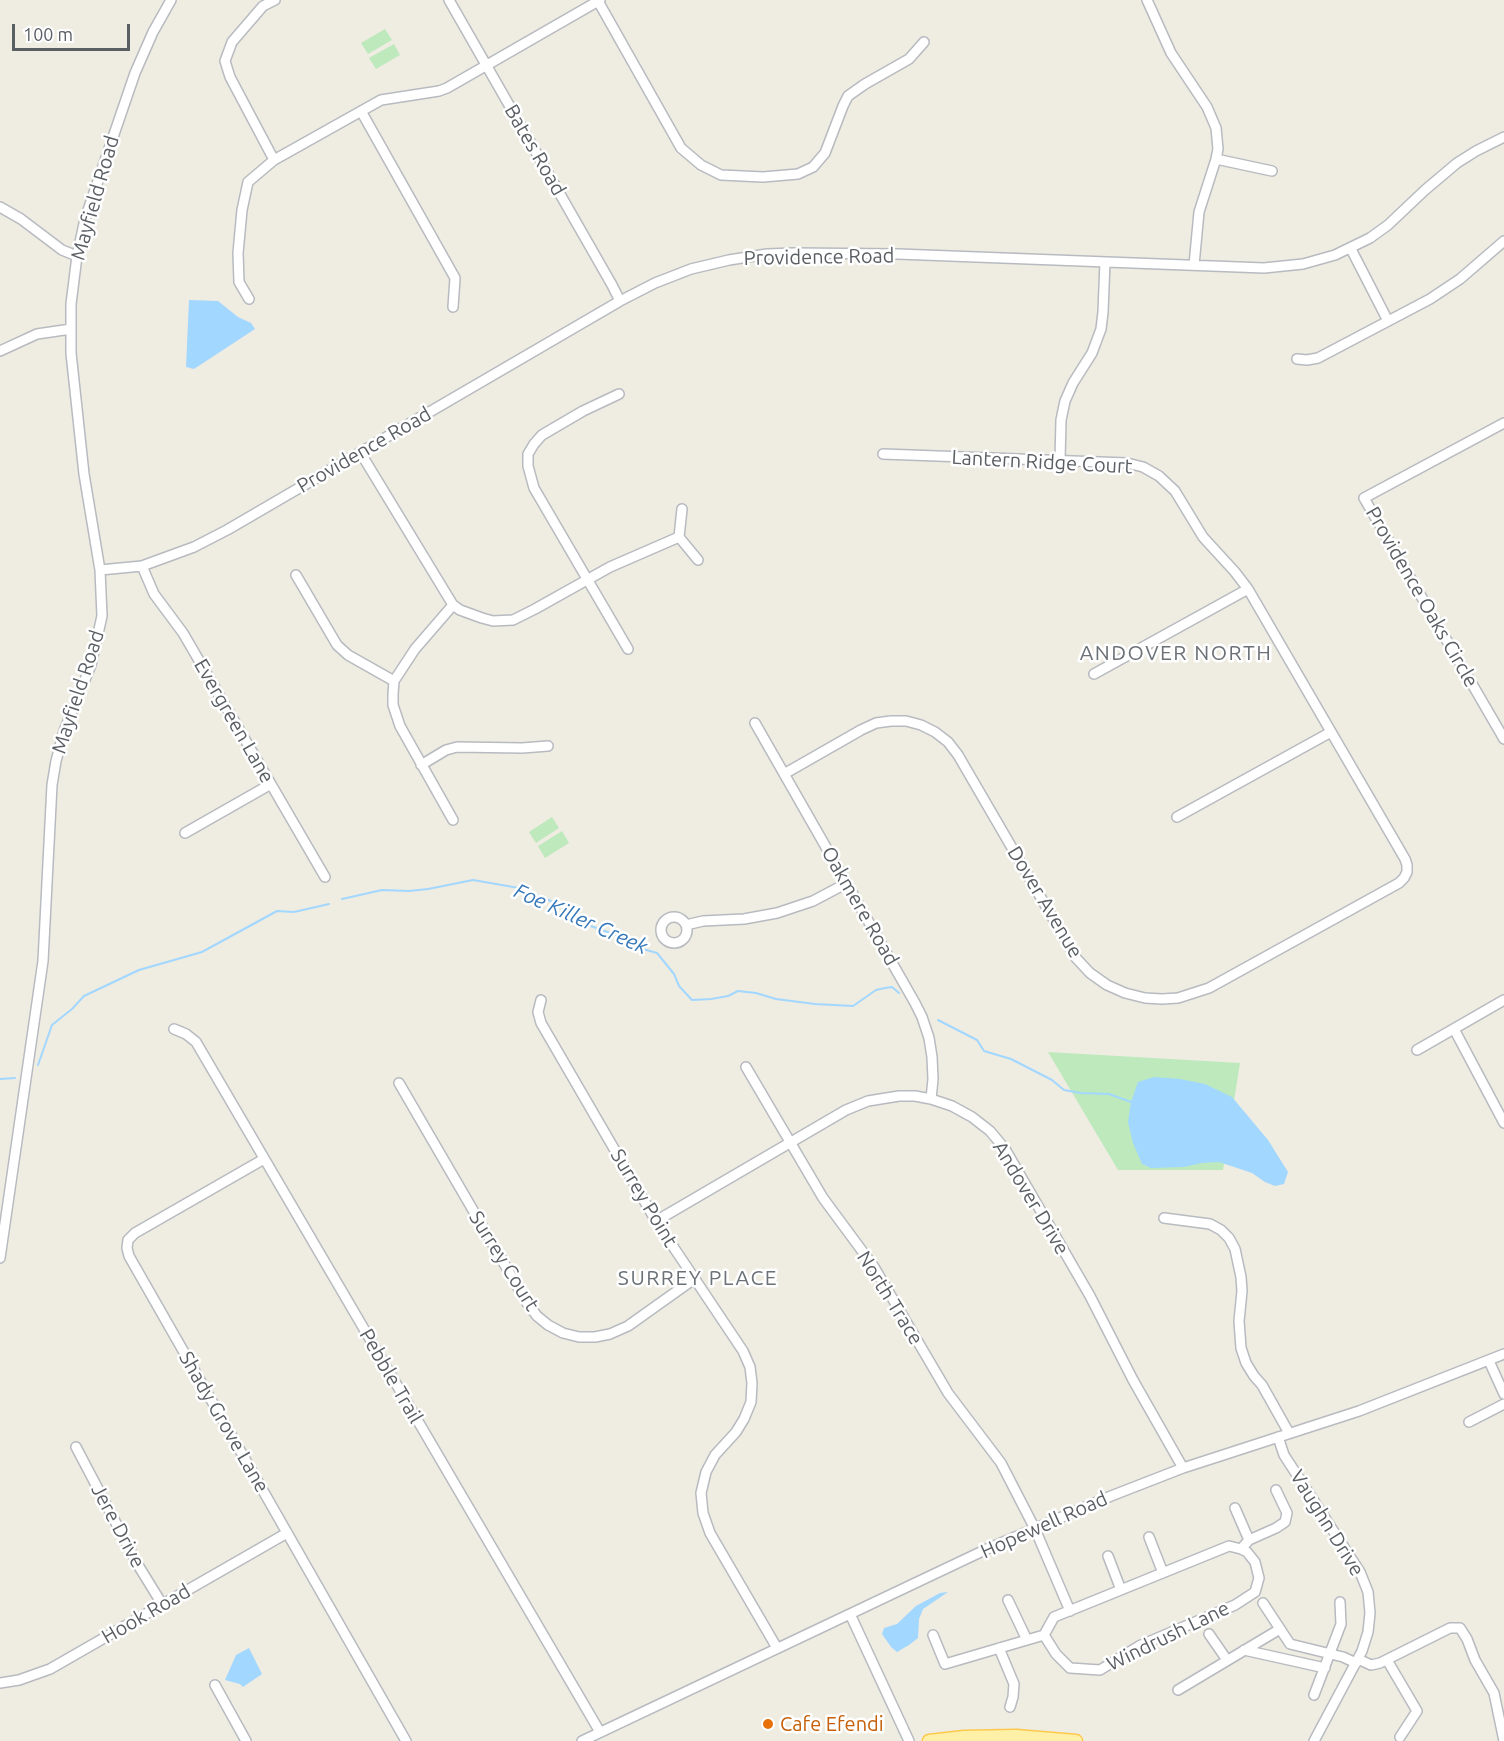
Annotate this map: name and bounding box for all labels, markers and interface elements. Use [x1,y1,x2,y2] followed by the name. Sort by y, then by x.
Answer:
[15,12,134,50] scale bar
[23,24,73,44] text: 100 m
[499,100,571,200] street label: Bates Road
[66,133,124,263] street label: Mayfield Road
[743,244,895,270] street label: Providence Road
[293,402,435,498] street label: Providence Road
[951,445,1133,479] street label: Lantern Ridge Court
[1361,503,1483,691] street label: Providence Oaks Circle
[47,627,109,757] street label: Mayfield Road
[1080,640,1272,666] district label: ANDOVER NORTH
[189,655,279,787] street label: Evergreen Lane
[816,842,904,970] street label: Oakmere Road
[1002,842,1088,962] street label: Dover Avenue
[510,878,652,960] water label: Foe Killer Creek
[988,1137,1074,1259] street label: Andover Drive
[605,1145,683,1251] street label: Surrey Point
[464,1207,544,1315] street label: Surrey Court
[852,1247,928,1349] street label: North Trace
[618,1265,778,1291] district label: SURREY PLACE
[354,1324,428,1428] street label: Pebble Trail
[174,1347,274,1497] street label: Shady Grove Lane
[1285,1466,1369,1580] street label: Vaughn Drive
[86,1480,150,1572] street label: Jere Drive
[977,1486,1111,1564] street label: Hopewell Road
[98,1579,194,1649] street label: Hook Road
[1103,1596,1233,1676] street label: Windrush Lane
[780,1712,884,1736] place label: Cafe Efendi
[761,1717,775,1731] marker: Cafe Efendi

